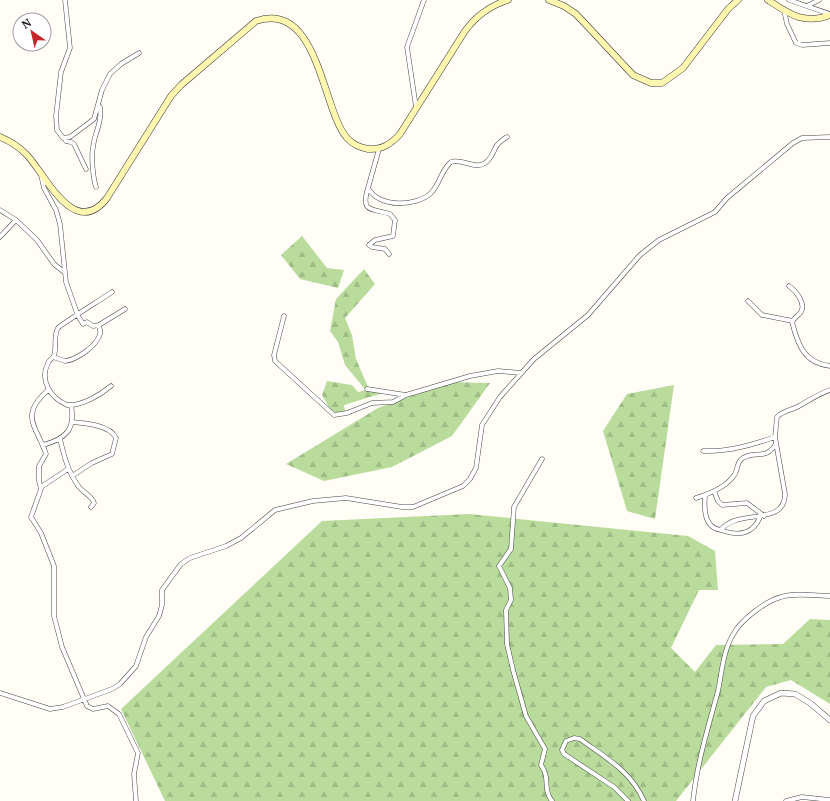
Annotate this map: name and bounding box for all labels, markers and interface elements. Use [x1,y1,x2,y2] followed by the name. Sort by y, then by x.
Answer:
[12,12,52,52] north arrow
[19,15,34,32] text: N

